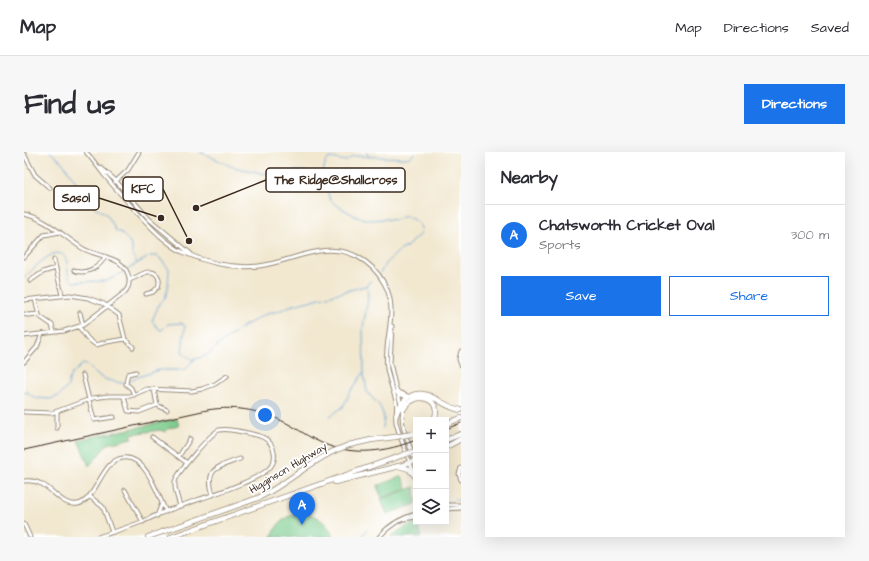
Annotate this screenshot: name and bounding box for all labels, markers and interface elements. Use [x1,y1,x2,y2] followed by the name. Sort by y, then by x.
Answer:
[20,14,56,41] text: Map
[675,18,702,38] text: Map
[724,18,789,38] text: Directions
[811,18,849,38] text: Saved
[744,84,845,124] button: Directions
[24,85,115,124] text: Find us
[501,166,558,190] text: Nearby
[266,168,405,192] callout: The Ridge@Shallcross
[274,172,397,191] text: The Ridge@Shallcross
[123,177,163,201] callout: KFC
[131,181,156,198] text: KFC
[54,186,99,210] callout: Sasol
[61,190,90,207] text: Sasol
[539,215,715,236] text: Chatsworth Cricket Oval
[510,226,518,244] text: A
[791,226,829,244] text: 300 m
[539,236,581,254] text: Sports
[501,276,661,316] button: Save
[669,276,829,316] button: Share
[255,405,275,425] your location
[413,417,449,525] map controls
[413,417,449,453] button: +
[246,439,330,498] street label: Higginson Highway
[413,453,449,489] button: −
[413,489,449,525] button: layers
[289,492,315,525] pin: A

